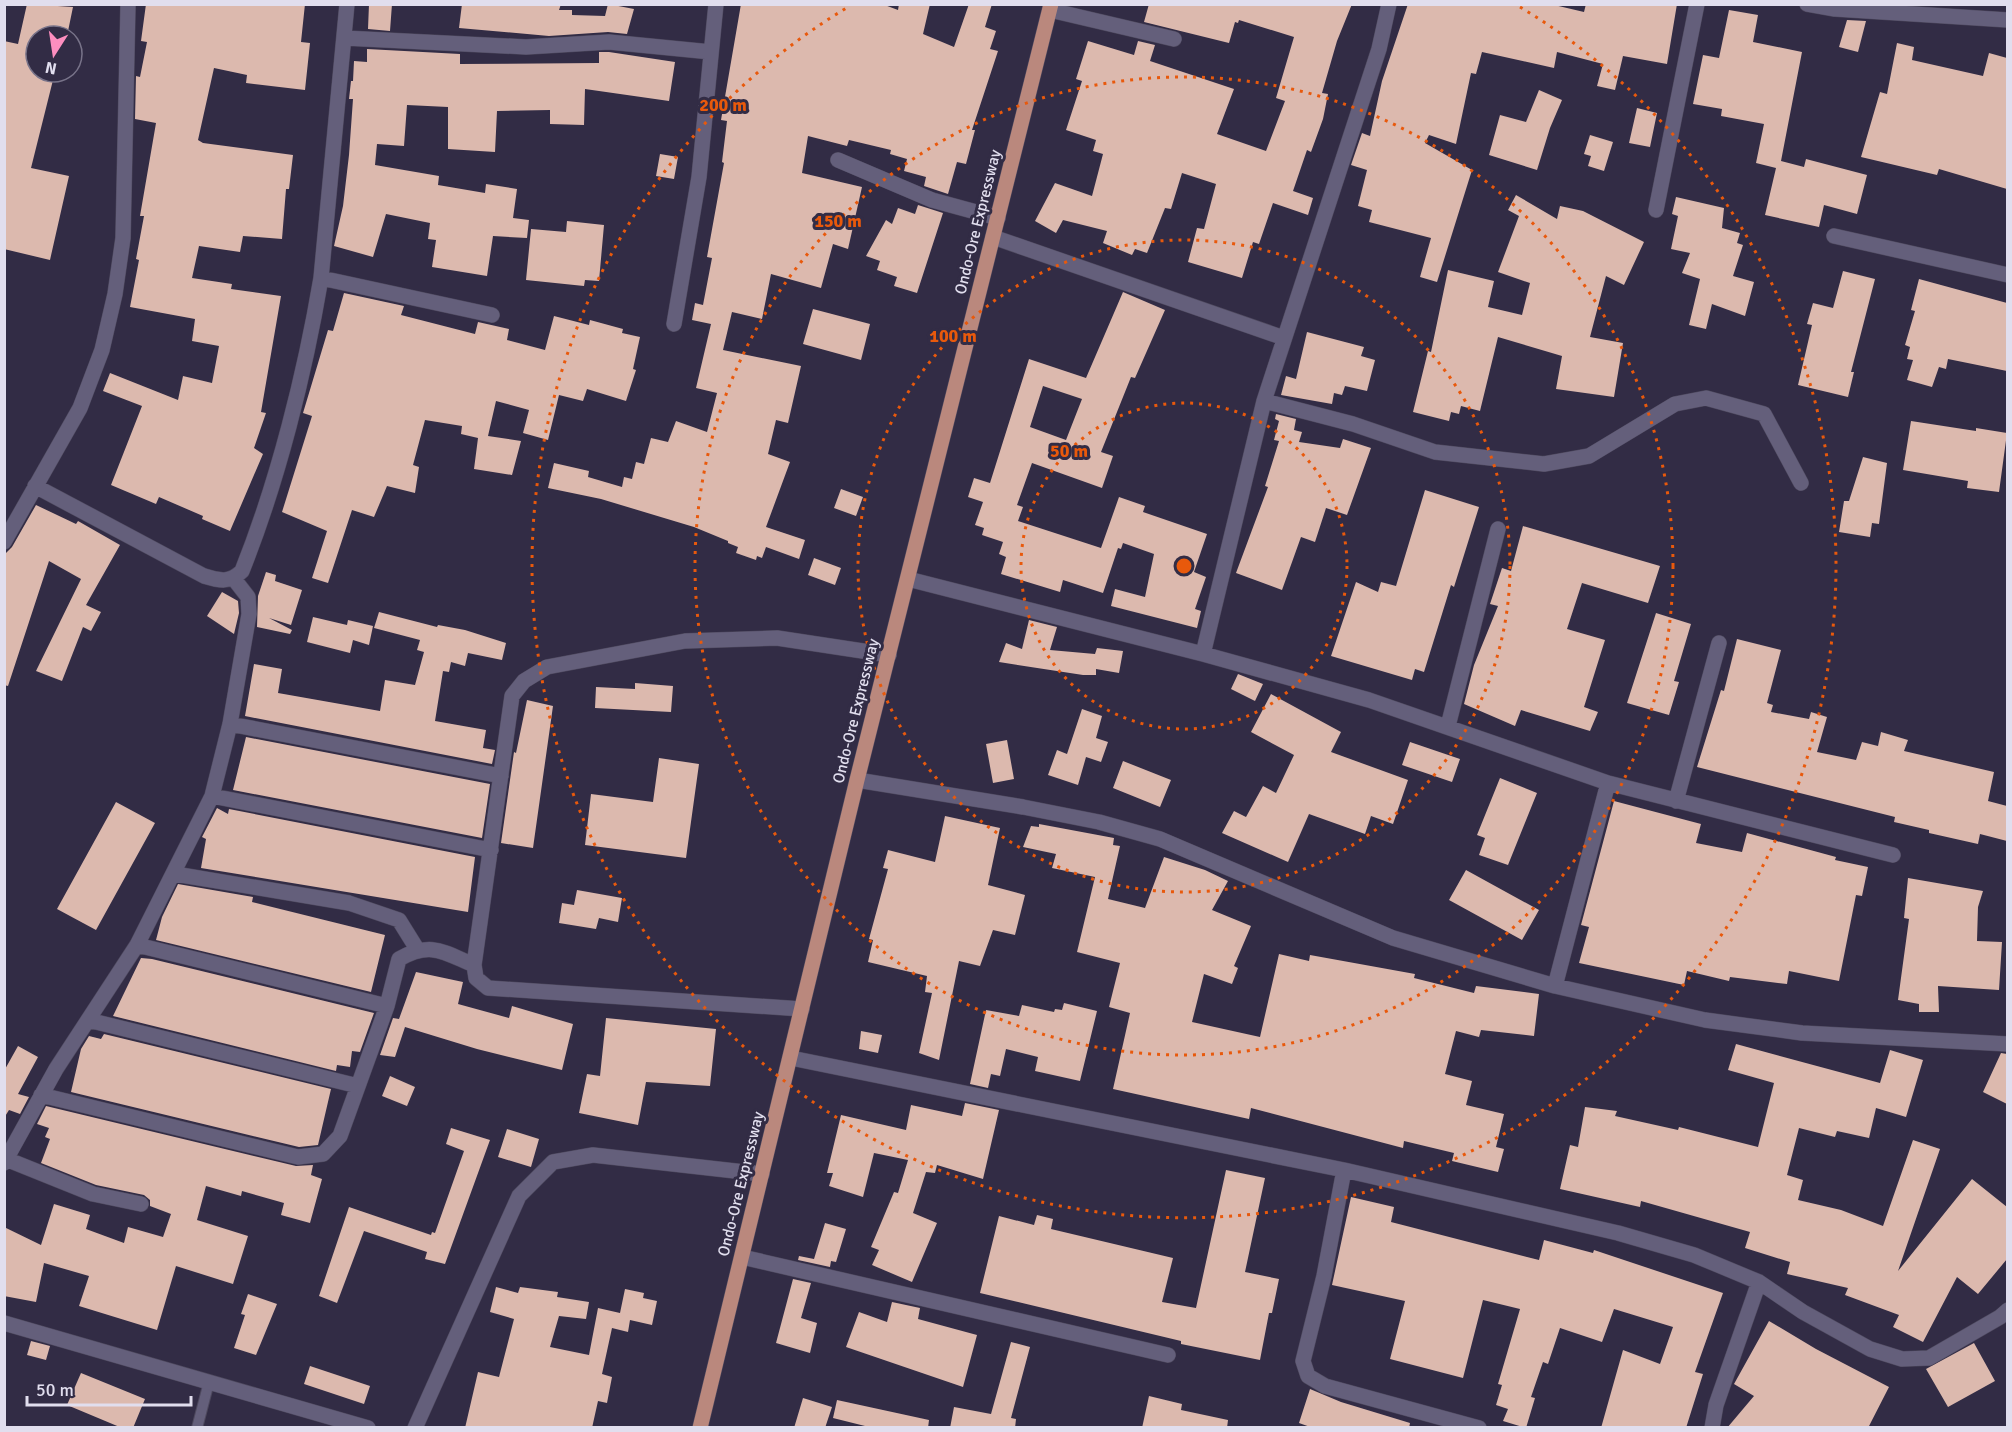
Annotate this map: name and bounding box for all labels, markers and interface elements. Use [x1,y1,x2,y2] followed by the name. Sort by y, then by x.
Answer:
[24,24,84,84] north arrow
[44,57,59,79] text: N
[699,94,747,116] text: 200 m
[950,147,1006,297] street label: Ondo-Ore Expressway
[814,210,862,232] text: 150 m
[929,325,977,347] text: 100 m
[1050,440,1088,462] text: 50 m
[1174,556,1194,576] centre of rings
[828,636,884,786] street label: Ondo-Ore Expressway
[713,1109,769,1259] street label: Ondo-Ore Expressway
[27,1369,190,1407] scale bar
[36,1379,74,1401] text: 50 m

